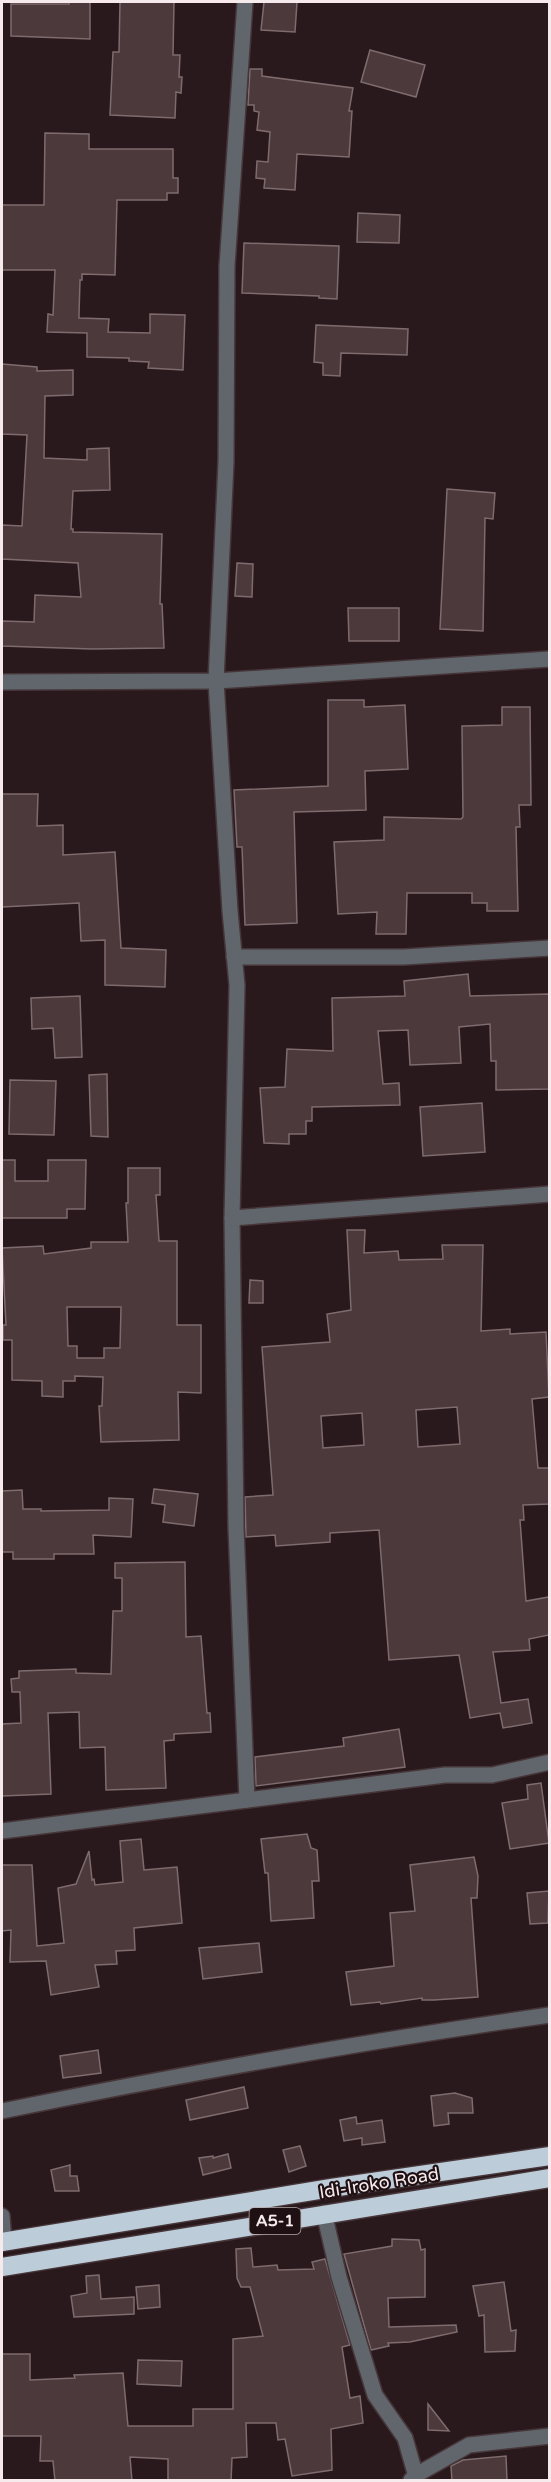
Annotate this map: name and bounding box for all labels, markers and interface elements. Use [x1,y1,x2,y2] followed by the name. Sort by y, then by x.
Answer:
[317,2163,441,2203] street label: Idi-Iroko Road
[250,2208,300,2234] road number: A5-1

